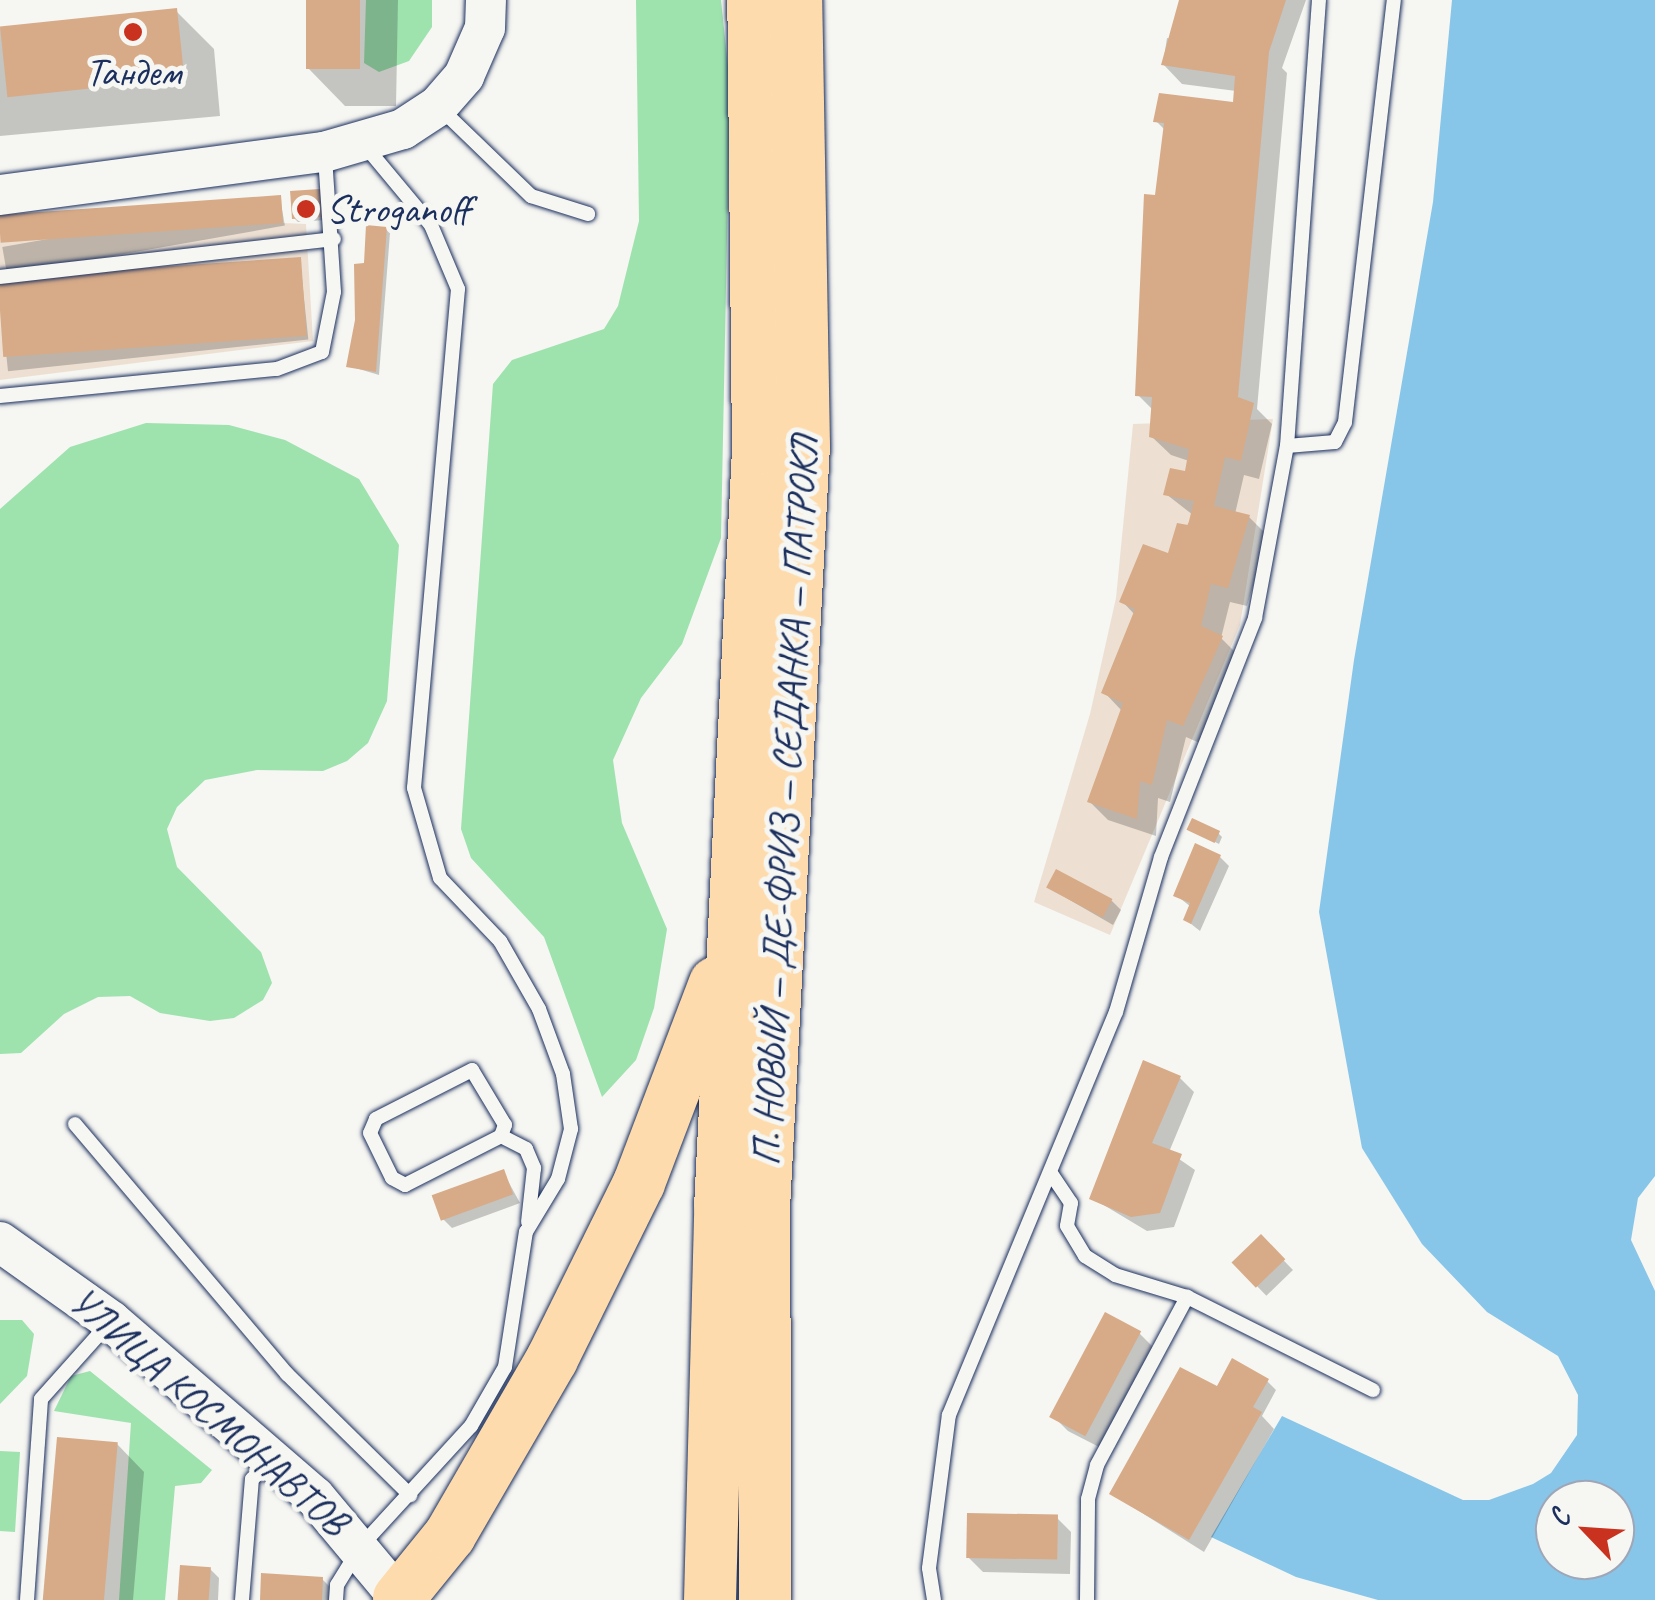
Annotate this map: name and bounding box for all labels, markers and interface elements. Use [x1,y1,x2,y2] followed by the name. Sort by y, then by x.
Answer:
[122,21,144,43] marker: Тандем
[85,48,181,96] place label: Тандем
[326,185,470,233] place label: Stroganoff
[295,198,317,220] marker: Stroganoff
[742,433,828,1167] street label: П. НОВЫЙ — ДЕ-ФРИЗ — СЕДАНКА — ПАТРОКЛ
[60,1277,358,1545] street label: УЛИЦА КОСМОНАВТОВ
[1535,1480,1635,1580] north arrow
[1540,1504,1578,1532] text: С

